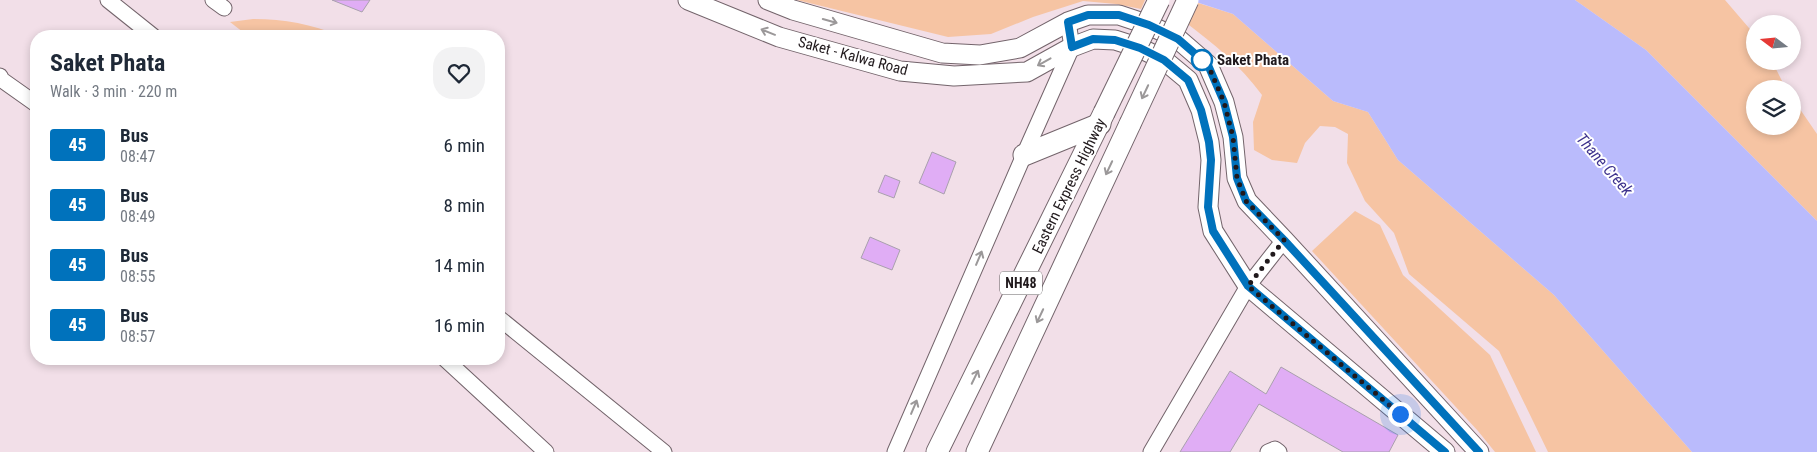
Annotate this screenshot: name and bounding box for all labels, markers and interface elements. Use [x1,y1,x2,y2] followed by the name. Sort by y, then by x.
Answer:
[1746,15,1801,70] north arrow
[1746,15,1801,135] map controls
[822,16,838,26] one-way arrow
[761,27,776,36] one-way arrow
[796,33,910,79] street label: Saket - Kalwa Road
[433,47,485,99] button: heart
[50,49,165,77] text: Saket Phata
[1191,49,1213,71] marker: Saket Phata
[1217,51,1289,69] place label: Saket Phata
[1038,58,1052,68] one-way arrow
[1746,80,1801,135] button: layers
[50,82,177,101] text: Walk · 3 min · 220 m
[1140,84,1150,99] one-way arrow
[1028,115,1110,257] street label: Eastern Express Highway
[120,124,149,147] text: Bus
[1572,129,1637,200] water label: Thane Creek
[68,134,87,155] text: 45
[443,134,485,157] text: 6 min
[120,147,155,166] text: 08:47
[1103,160,1113,175] one-way arrow
[120,184,149,207] text: Bus
[68,194,87,215] text: 45
[443,194,485,217] text: 8 min
[120,207,155,226] text: 08:49
[120,244,149,267] text: Bus
[974,251,984,266] one-way arrow
[68,254,87,275] text: 45
[434,254,485,277] text: 14 min
[120,267,155,286] text: 08:55
[1000,272,1042,294] road number: NH48
[120,304,149,327] text: Bus
[1035,308,1044,323] one-way arrow
[68,314,87,335] text: 45
[434,314,485,337] text: 16 min
[120,327,155,346] text: 08:57
[970,370,980,385] one-way arrow
[910,400,920,415] one-way arrow
[1388,402,1413,427] your location

